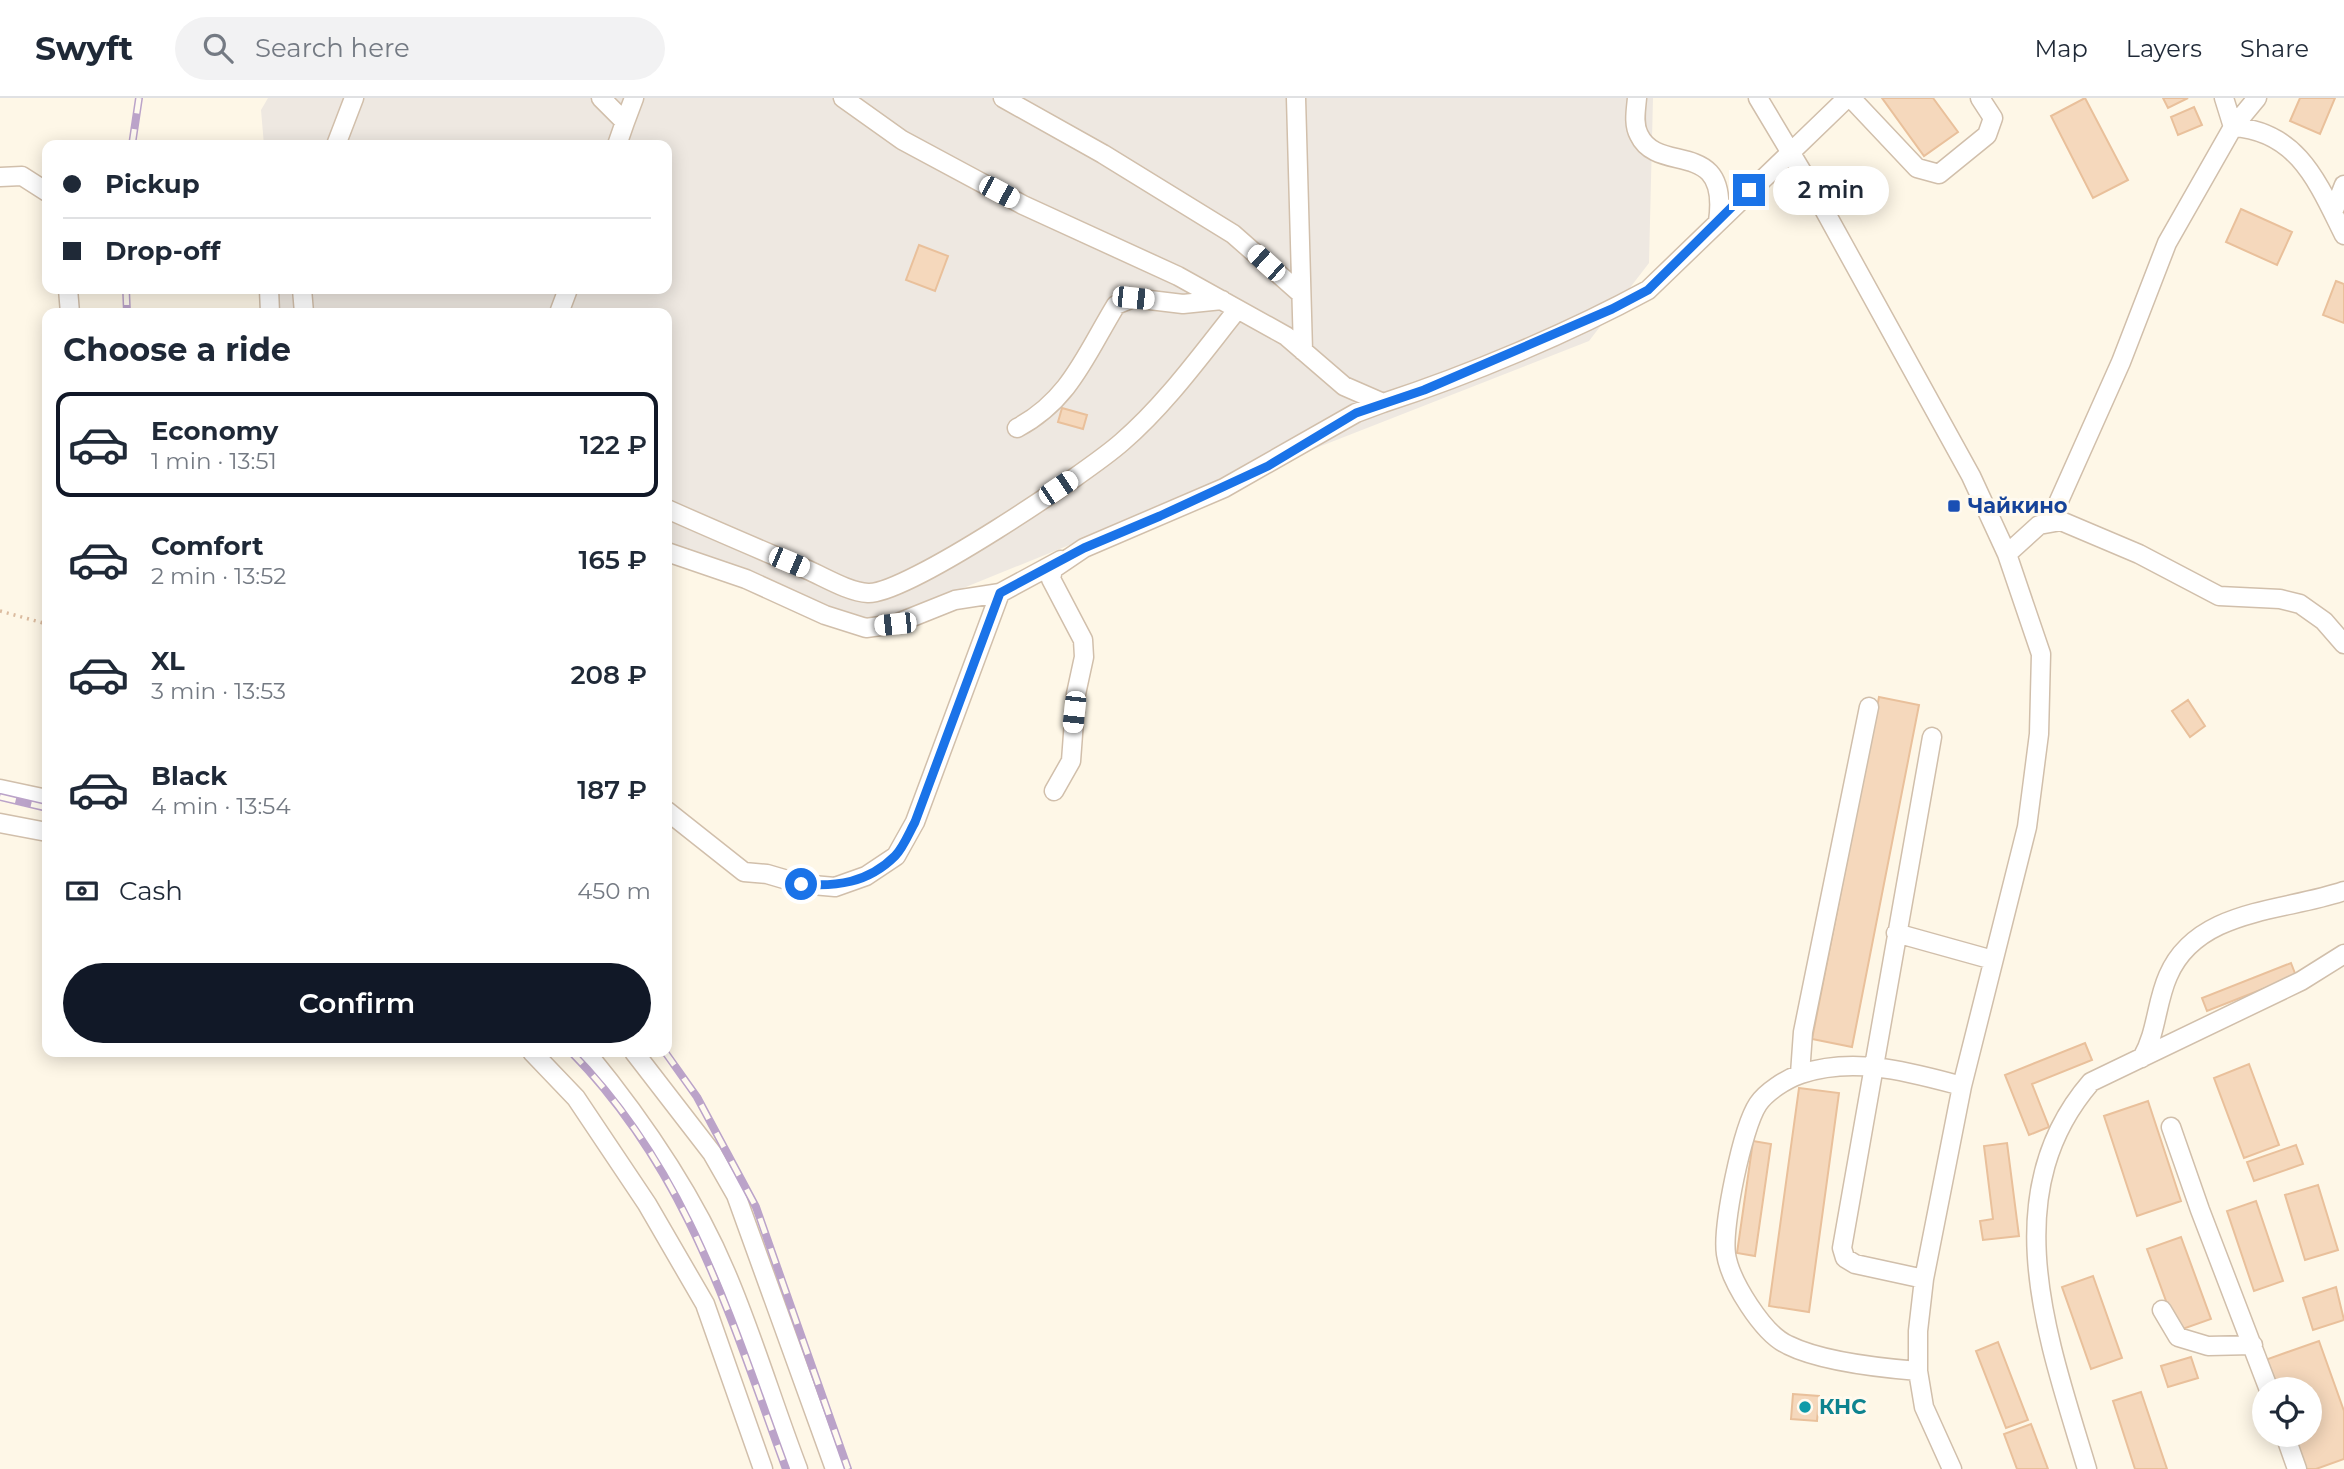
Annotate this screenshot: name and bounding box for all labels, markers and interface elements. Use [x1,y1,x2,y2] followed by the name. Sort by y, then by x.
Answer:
[175,17,665,80] search box
[35,28,133,68] text: Swyft
[199,29,237,67] icon: search
[255,32,410,64] text: Search here
[2034,34,2088,63] text: Map
[2126,34,2202,63] text: Layers
[2240,34,2309,63] text: Share
[1774,166,1889,214] callout: 2 min
[105,168,200,200] text: Pickup
[976,173,1023,211] car
[1733,174,1765,206] route end
[1798,176,1864,204] text: 2 min
[105,235,220,267] text: Drop-off
[1244,241,1289,285] car
[1112,285,1155,311] car
[63,330,291,369] text: Choose a ride
[67,413,130,476] icon: car
[151,415,278,447] text: Economy
[580,429,647,461] text: 122 ₽
[151,447,277,475] text: 1 min · 13:51
[1035,468,1082,508] car
[1968,493,2068,518] place label: Чайкино
[1946,498,1962,514] marker: Чайкино
[67,528,130,591] icon: car
[151,530,263,562] text: Comfort
[579,544,647,576] text: 165 ₽
[766,544,813,580] car
[151,562,286,590] text: 2 min · 13:52
[874,611,917,637] car
[67,643,130,706] icon: car
[151,645,185,677] text: XL
[570,659,647,691] text: 208 ₽
[151,677,286,705] text: 3 min · 13:53
[1062,690,1087,734] car
[67,758,130,821] icon: car
[151,760,227,792] text: Black
[577,774,647,806] text: 187 ₽
[151,792,291,820] text: 4 min · 13:54
[785,868,817,900] route start
[63,872,101,910] icon: cash
[119,875,183,907] text: Cash
[577,877,651,905] text: 450 m
[63,963,651,1043] button: Confirm
[2252,1377,2322,1447] map controls
[2252,1377,2322,1447] button: locate
[1819,1394,1866,1419] place label: КНС
[1797,1399,1813,1415] marker: КНС

